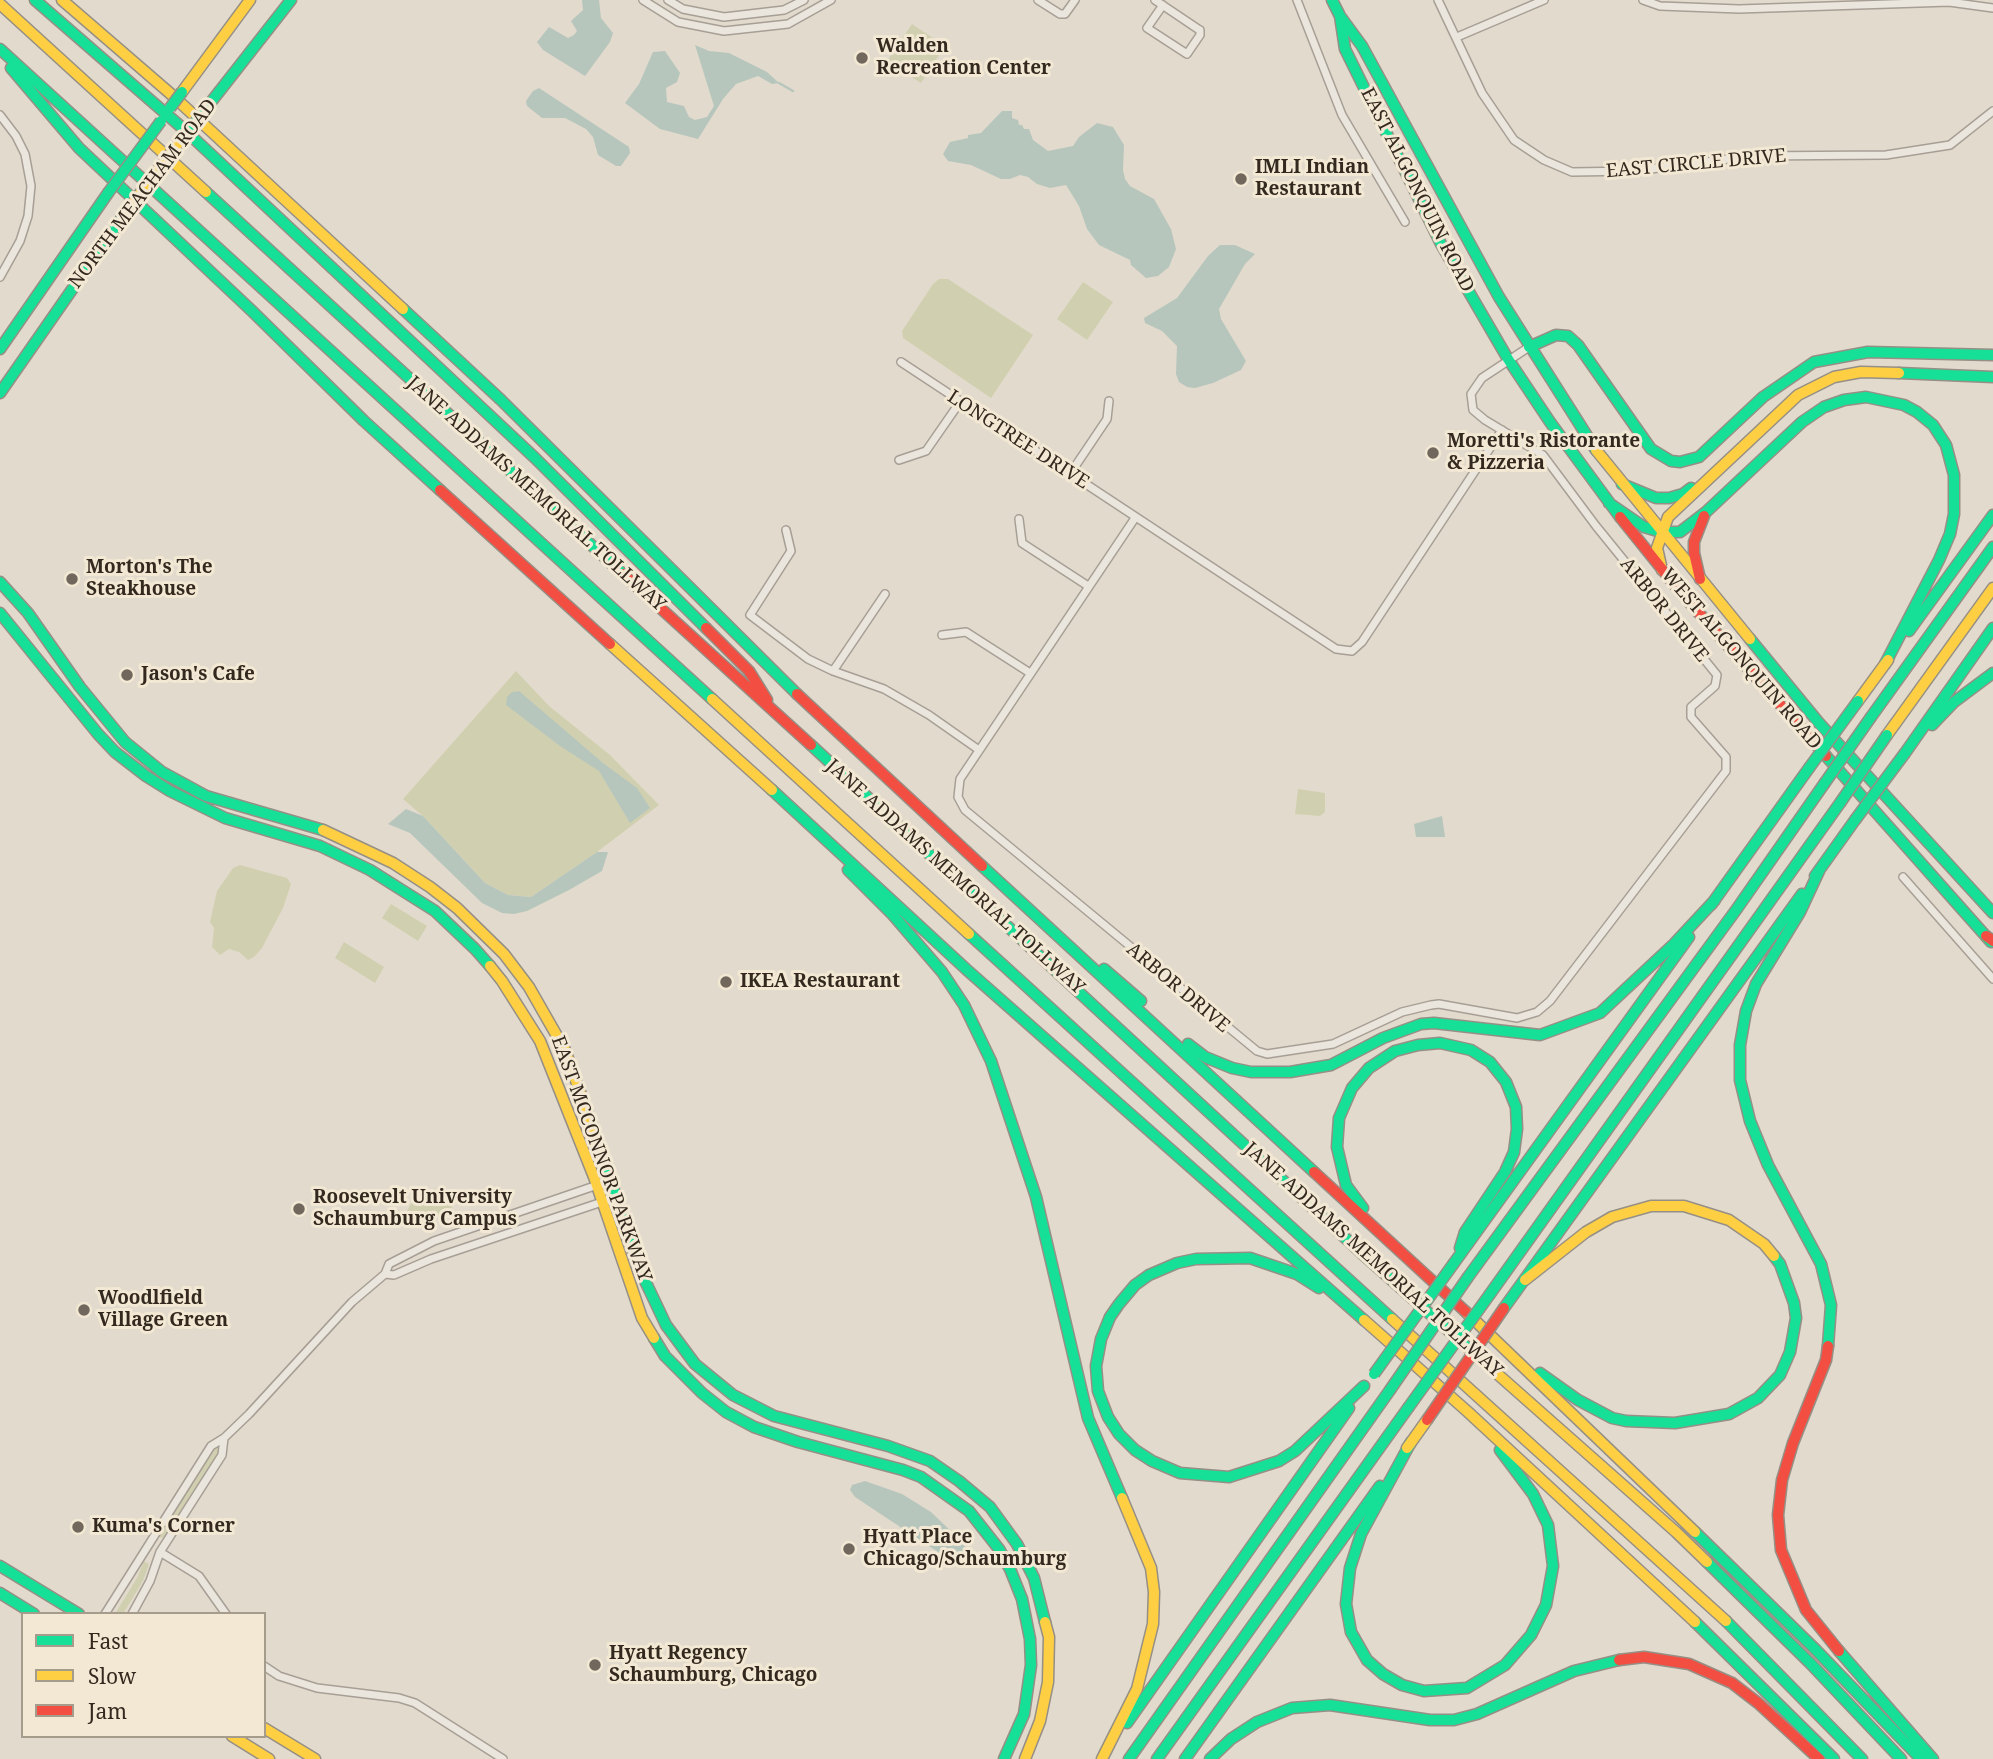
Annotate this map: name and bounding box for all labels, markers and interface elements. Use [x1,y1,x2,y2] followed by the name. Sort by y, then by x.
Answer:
[876,36,1051,80] place label: Walden Recreation Center
[854,50,870,66] marker: Walden Recreation Center
[1355,84,1479,296] street label: EAST ALGONQUIN ROAD
[64,95,222,293] street label: NORTH MEACHAM ROAD
[1605,145,1787,183] street label: EAST CIRCLE DRIVE
[1255,157,1369,201] place label: IMLI Indian Restaurant
[1233,171,1249,187] marker: IMLI Indian Restaurant
[402,372,670,616] street label: JANE ADDAMS MEMORIAL TOLLWAY
[943,386,1093,494] street label: LONGTREE DRIVE
[1447,431,1640,475] place label: Moretti's Ristorante & Pizzeria
[1425,445,1441,461] marker: Moretti's Ristorante & Pizzeria
[1615,553,1713,667] street label: ARBOR DRIVE
[86,557,213,601] place label: Morton's The Steakhouse
[1656,564,1826,754] street label: WEST ALGONQUIN ROAD
[64,571,80,587] marker: Morton's The Steakhouse
[141,664,255,686] place label: Jason's Cafe
[119,667,135,683] marker: Jason's Cafe
[821,755,1089,999] street label: JANE ADDAMS MEMORIAL TOLLWAY
[1122,938,1234,1038] street label: ARBOR DRIVE
[740,971,900,993] place label: IKEA Restaurant
[718,974,734,990] marker: IKEA Restaurant
[546,1033,656,1285] street label: EAST MCCONNOR PARKWAY
[1239,1138,1507,1382] street label: JANE ADDAMS MEMORIAL TOLLWAY
[313,1187,517,1231] place label: Roosevelt University Schaumburg Campus
[291,1201,307,1217] marker: Roosevelt University Schaumburg Campus
[98,1288,228,1332] place label: Woodlfield Village Green
[76,1302,92,1318] marker: Woodlfield Village Green
[92,1516,235,1538] place label: Kuma's Corner
[70,1519,86,1535] marker: Kuma's Corner
[863,1527,1066,1571] place label: Hyatt Place Chicago/Schaumburg
[841,1541,857,1557] marker: Hyatt Place Chicago/Schaumburg
[21,1612,266,1738] legend
[88,1627,128,1655] text: Fast
[609,1643,817,1687] place label: Hyatt Regency Schaumburg, Chicago
[587,1657,603,1673] marker: Hyatt Regency Schaumburg, Chicago
[88,1662,136,1690] text: Slow
[88,1697,127,1725] text: Jam

